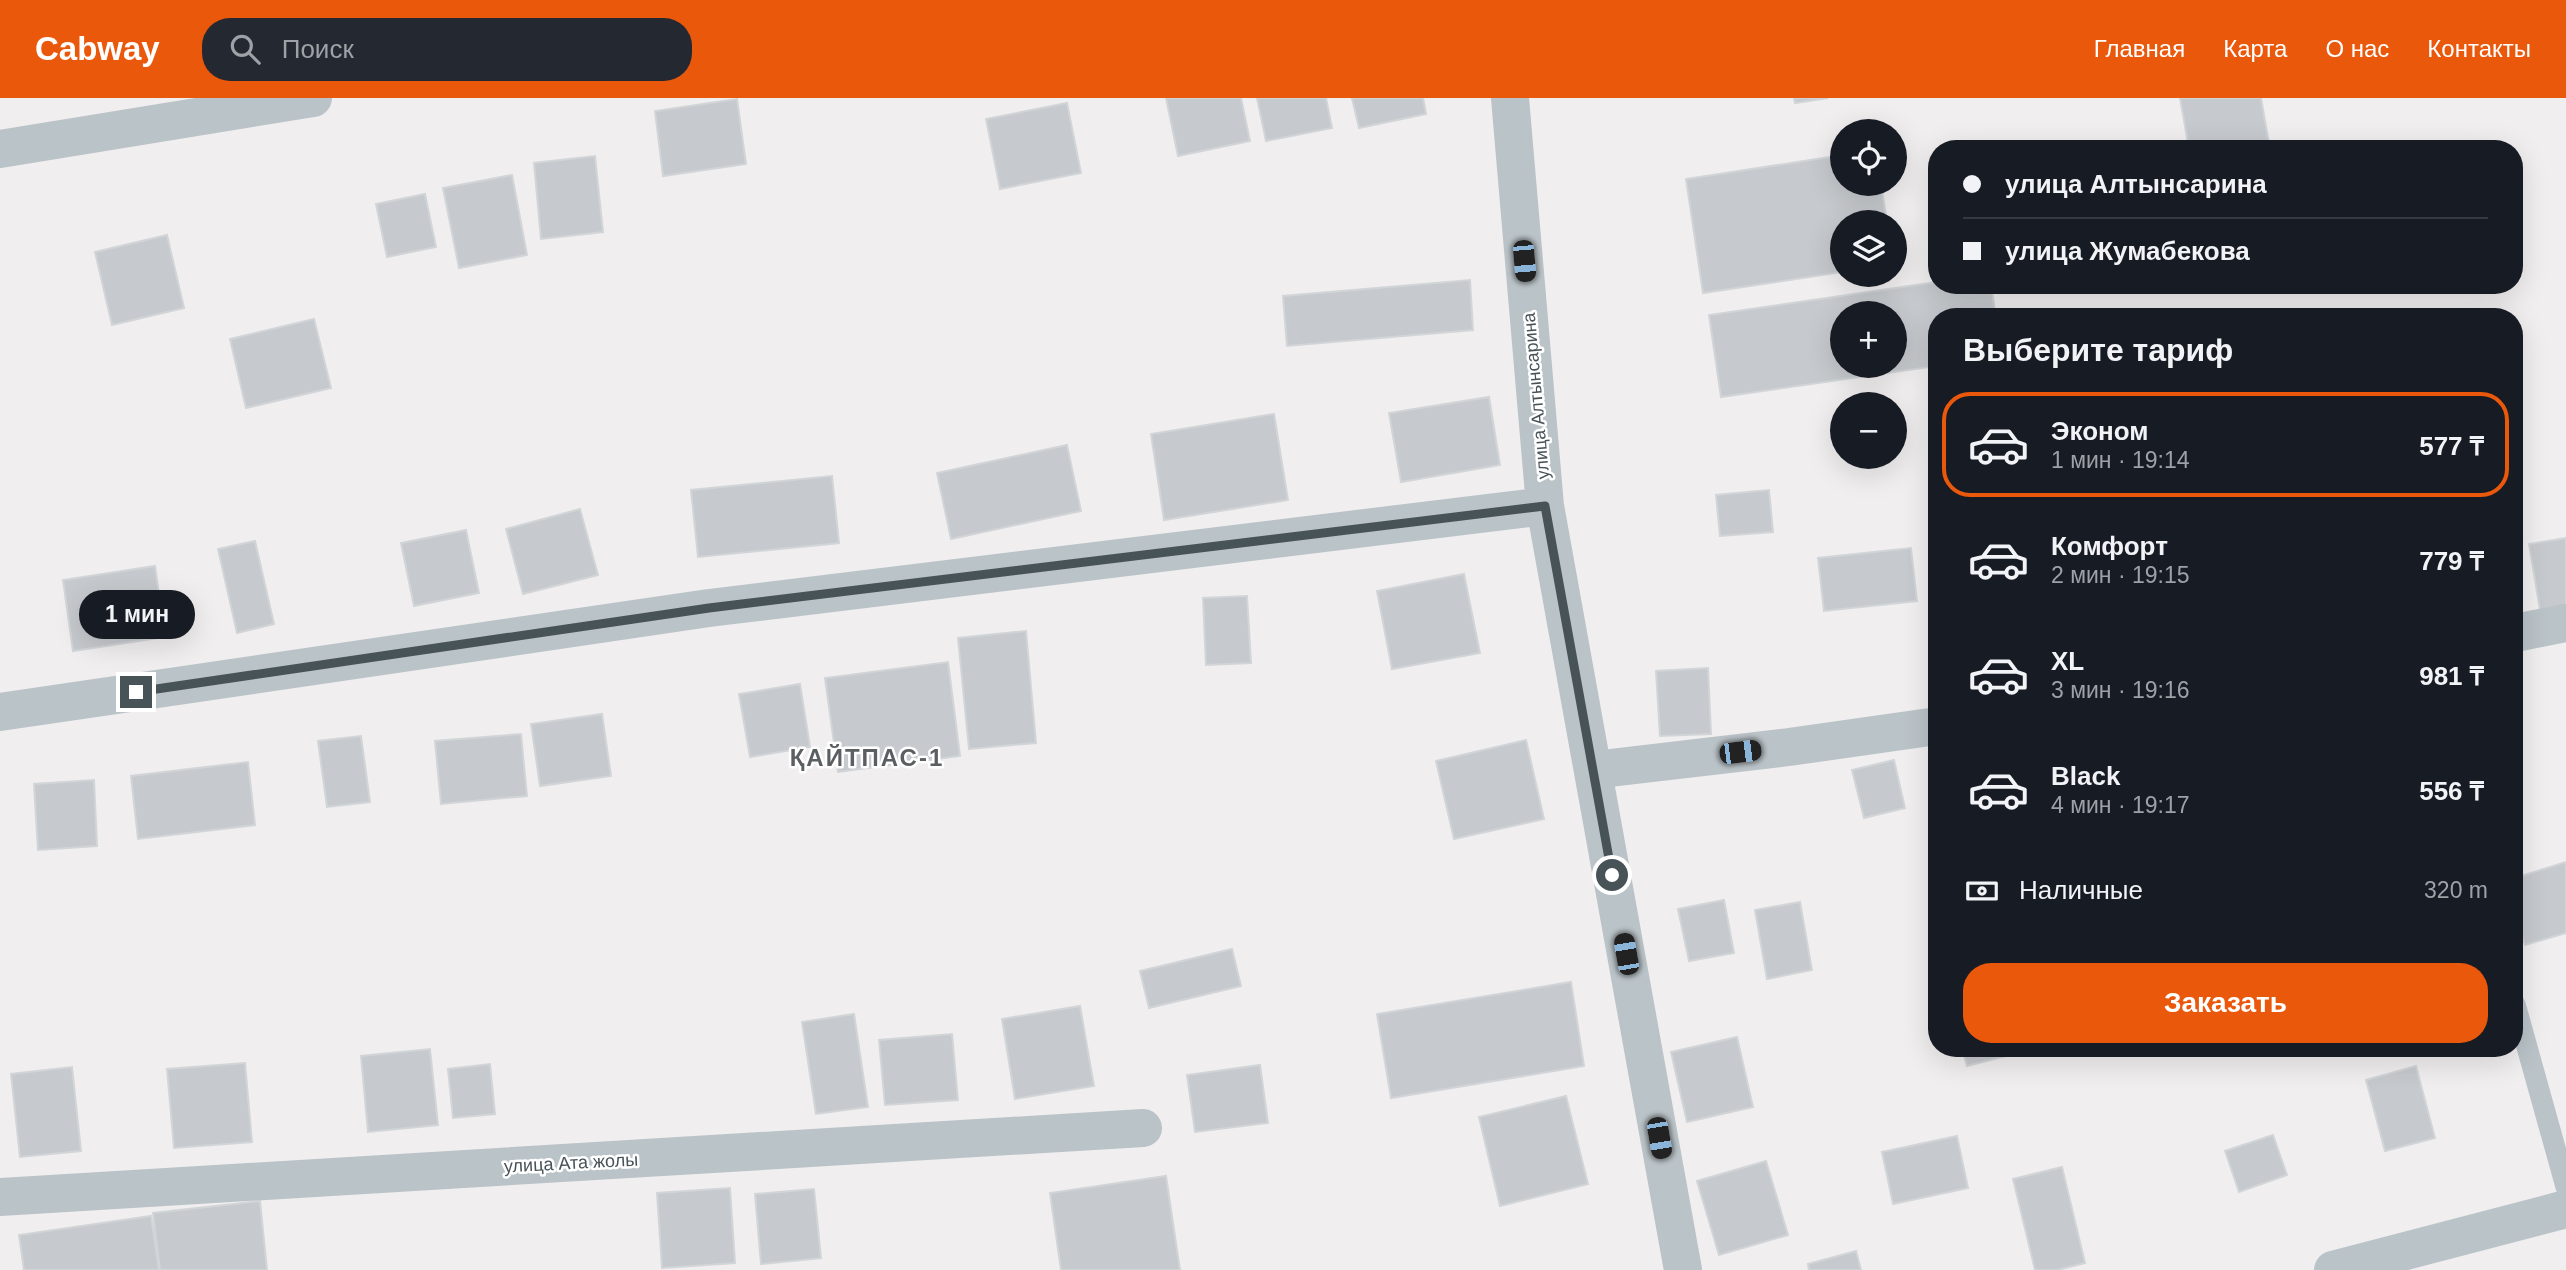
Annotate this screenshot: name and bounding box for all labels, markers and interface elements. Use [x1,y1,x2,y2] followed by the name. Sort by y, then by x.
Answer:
[202,18,692,81] search box
[35,30,160,67] text: Cabway
[226,30,264,68] icon: search
[282,34,354,64] text: Поиск
[2094,35,2185,62] text: Главная
[2223,35,2287,62] text: Карта
[2325,35,2389,62] text: О нас
[2427,35,2531,62] text: Контакты
[1830,119,1907,469] map controls
[1830,119,1907,196] button: locate
[2005,169,2267,199] text: улица Алтынсарина
[1830,210,1907,287] button: layers
[2005,236,2250,266] text: улица Жумабекова
[1512,239,1537,283] car
[1830,301,1907,378] button: +
[1519,311,1553,480] street label: улица Алтынсарина
[1963,332,2233,368] text: Выберите тариф
[1830,392,1907,469] button: −
[1967,413,2030,476] icon: car
[2051,416,2149,446] text: Эконом
[2419,431,2484,461] text: 577 ₸
[2051,447,2190,473] text: 1 мин · 19:14
[1967,528,2030,591] icon: car
[2051,531,2168,561] text: Комфорт
[2419,546,2484,576] text: 779 ₸
[2051,562,2190,588] text: 2 мин · 19:15
[78,590,194,640] callout: 1 мин
[105,601,169,627] text: 1 мин
[1967,643,2030,706] icon: car
[2051,646,2084,676] text: XL
[2419,661,2484,691] text: 981 ₸
[120,676,152,708] route end
[2051,677,2190,703] text: 3 мин · 19:16
[1718,739,1763,765] car
[790,744,944,771] district label: ҚАЙТПАС-1
[1967,758,2030,821] icon: car
[2051,761,2120,791] text: Black
[2419,776,2484,806] text: 556 ₸
[2051,792,2190,818] text: 4 мин · 19:17
[1596,859,1628,891] route start
[1963,872,2001,910] icon: cash
[2019,875,2143,905] text: Наличные
[2424,877,2488,903] text: 320 m
[1613,931,1640,977] car
[1963,963,2488,1043] button: Заказать
[1646,1115,1673,1161] car
[503,1150,639,1176] street label: улица Ата жолы

